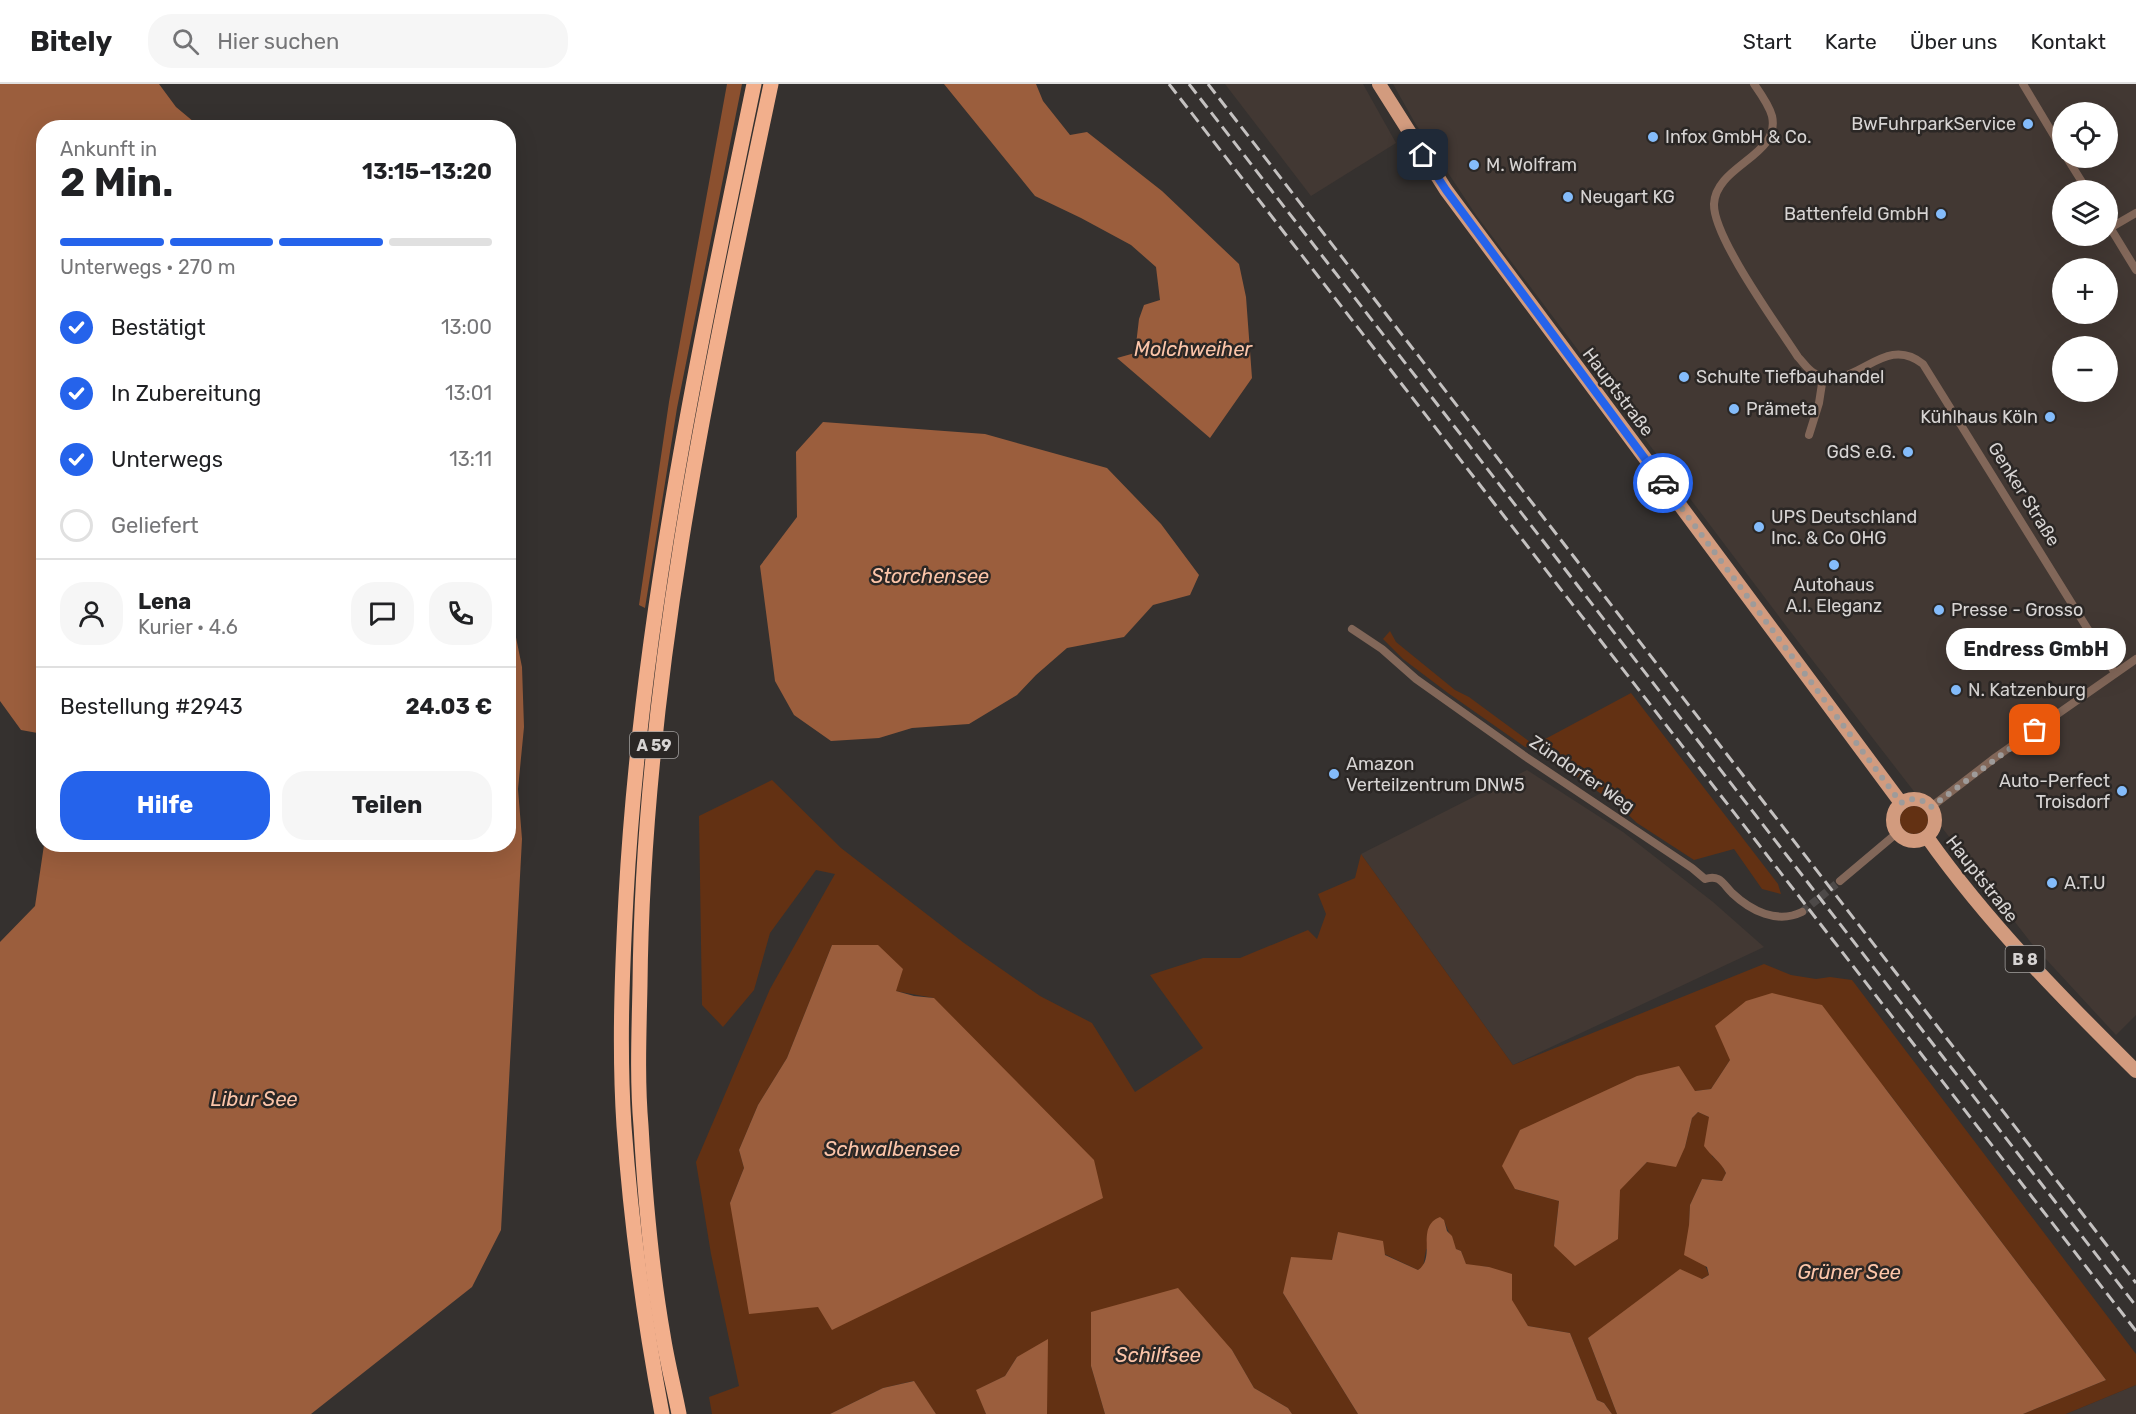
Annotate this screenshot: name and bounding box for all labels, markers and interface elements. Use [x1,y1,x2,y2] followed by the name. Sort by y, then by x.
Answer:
[148,14,568,68] search box
[30,25,112,58] text: Bitely
[169,25,202,58] icon: search
[217,28,339,55] text: Hier suchen
[1743,29,1792,54] text: Start
[1825,29,1877,54] text: Karte
[1910,29,1998,54] text: Über uns
[2031,29,2106,54] text: Kontakt
[2052,102,2118,402] map controls
[2052,102,2118,168] button: locate
[1851,113,2016,135] place label: BwFuhrparkService
[2021,117,2035,131] marker: BwFuhrparkService
[1665,126,1811,148] place label: Infox GmbH & Co.
[1397,129,1448,180] pin
[1646,130,1660,144] marker: Infox GmbH & Co.
[60,137,157,161] text: Ankunft in
[1406,138,1439,171] icon: home
[1486,154,1577,176] place label: M. Wolfram
[362,158,492,185] text: 13:15–13:20
[1467,158,1481,172] marker: M. Wolfram
[60,160,173,206] text: 2 Min.
[2052,180,2118,246] button: layers
[1580,186,1675,208] place label: Neugart KG
[1561,190,1575,204] marker: Neugart KG
[1784,203,1929,225] place label: Battenfeld GmbH
[1934,207,1948,221] marker: Battenfeld GmbH
[60,255,236,279] text: Unterwegs · 270 m
[2052,258,2118,324] button: +
[60,311,93,344] icon: check
[111,314,206,341] text: Bestätigt
[441,315,492,339] text: 13:00
[2052,336,2118,402] button: −
[1134,337,1253,361] water label: Molchweiher
[1578,344,1658,440] street label: Hauptstraße
[1696,366,1884,388] place label: Schulte Tiefbauhandel
[1677,370,1691,384] marker: Schulte Tiefbauhandel
[60,377,93,410] icon: check
[111,380,261,407] text: In Zubereitung
[445,381,492,405] text: 13:01
[1746,398,1817,420] place label: Prämeta
[1727,402,1741,416] marker: Prämeta
[1920,406,2038,428] place label: Kühlhaus Köln
[2043,410,2057,424] marker: Kühlhaus Köln
[1983,438,2065,550] street label: Genker Straße
[1827,441,1896,463] place label: GdS e.G.
[60,443,93,476] icon: check
[1901,445,1915,459] marker: GdS e.G.
[111,446,223,473] text: Unterwegs
[449,447,492,471] text: 13:11
[1633,453,1693,513] courier
[1647,467,1680,500] icon: car
[1771,506,1917,549] place label: UPS Deutschland Inc. & Co OHG
[111,512,199,539] text: Geliefert
[1752,520,1766,534] marker: UPS Deutschland Inc. & Co OHG
[1827,558,1841,572] marker: Autohaus A.I. Eleganz
[871,564,989,588] water label: Storchensee
[1786,574,1882,617] place label: Autohaus A.I. Eleganz
[60,582,123,645] button: person
[351,582,414,645] button: chat
[429,582,492,645] button: phone
[138,588,191,615] text: Lena
[1951,599,2083,621] place label: Presse - Grosso
[1932,603,1946,617] marker: Presse - Grosso
[138,615,238,639] text: Kurier · 4.6
[1945,628,2125,670] callout: Endress GmbH
[1963,637,2109,661] text: Endress GmbH
[1968,679,2086,701] place label: N. Katzenburg
[1949,683,1963,697] marker: N. Katzenburg
[60,693,243,720] text: Bestellung #2943
[405,693,492,720] text: 24.03 €
[2009,704,2060,755] pin
[2018,713,2051,746] icon: bag
[1525,731,1639,817] street label: Zündorfer Weg
[630,732,678,758] road number: A 59
[1346,753,1525,796] place label: Amazon Verteilzentrum DNW5
[1327,767,1341,781] marker: Amazon Verteilzentrum DNW5
[1999,770,2110,813] place label: Auto-Perfect Troisdorf
[60,771,270,840] button: Hilfe
[282,771,492,840] button: Teilen
[2115,784,2129,798] marker: Auto-Perfect Troisdorf
[1941,831,2023,927] street label: Hauptstraße
[2064,872,2106,894] place label: A.T.U
[2045,876,2059,890] marker: A.T.U
[2006,946,2044,972] road number: B 8
[211,1087,297,1111] water label: Libur See
[824,1137,960,1161] water label: Schwalbensee
[1797,1260,1901,1284] water label: Grüner See
[1115,1343,1201,1367] water label: Schilfsee

